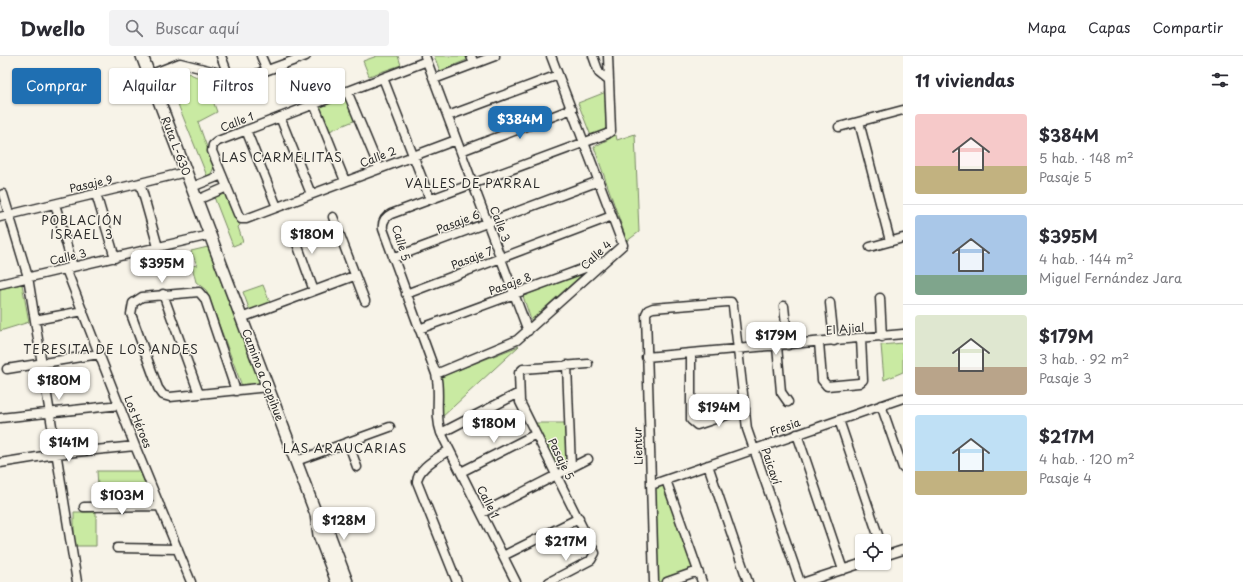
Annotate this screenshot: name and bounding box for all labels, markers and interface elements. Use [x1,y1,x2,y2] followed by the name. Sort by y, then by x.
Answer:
[109,10,389,46] search box
[20,14,85,42] text: Dwello
[155,16,239,39] text: Buscar aquí
[123,17,145,39] icon: search
[1028,17,1066,38] text: Mapa
[1088,17,1130,38] text: Capas
[1152,17,1223,38] text: Compartir
[915,67,1015,93] text: 11 viviendas
[12,68,101,104] chip: Comprar
[109,68,190,104] chip: Alquilar
[198,68,268,104] chip: Filtros
[276,68,345,104] chip: Nuevo
[1209,69,1231,91] icon: filters
[492,106,548,140] pin: $384M
[218,107,256,136] street label: Calle 1
[497,109,543,128] text: $384M
[157,114,196,178] street label: Ruta L-630
[1039,122,1099,148] text: $384M
[947,130,995,178] icon: home
[357,142,399,171] street label: Calle 2
[221,148,343,166] district label: LAS CARMELITAS
[1039,148,1134,167] text: 5 hab. · 148 m²
[1039,167,1092,186] text: Pasaje 5
[68,170,114,197] street label: Pasaje 9
[405,174,541,192] district label: VALLES DE PARRAL
[486,203,515,244] street label: Calle 3
[434,205,482,238] street label: Pasaje 6
[41,211,123,243] district label: POBLACIÓN ISRAEL 3
[284,221,340,255] pin: $180M
[388,223,415,263] street label: Calle 5
[1039,223,1098,249] text: $395M
[290,224,334,243] text: $180M
[947,231,995,279] icon: home
[576,236,615,274] street label: Calle 4
[448,242,495,273] street label: Pasaje 7
[48,244,88,269] street label: Calle 3
[1039,249,1134,268] text: 4 hab. · 144 m²
[134,250,190,284] pin: $395M
[140,253,184,272] text: $395M
[486,268,534,299] street label: Pasaje 8
[1039,268,1182,287] text: Miguel Fernández Jara
[825,318,865,339] street label: El Ajial
[748,322,804,356] pin: $179M
[1039,323,1094,349] text: $179M
[755,325,797,344] text: $179M
[238,326,289,423] street label: Camino a Copihue
[947,331,995,379] icon: home
[23,340,199,358] district label: TERESITA DE LOS ANDES
[1039,349,1129,368] text: 3 hab. · 92 m²
[31,367,87,401] pin: $180M
[1039,368,1092,387] text: Pasaje 3
[37,370,81,389] text: $180M
[120,393,157,451] street label: Los Héroes
[691,394,747,428] pin: $194M
[698,397,740,416] text: $194M
[466,410,522,444] pin: $180M
[472,413,516,432] text: $180M
[767,413,803,440] street label: Fresia
[1039,423,1094,449] text: $217M
[628,426,647,465] street label: Lientur
[41,429,97,463] pin: $141M
[947,431,995,479] icon: home
[49,432,89,451] text: $141M
[544,435,579,483] street label: Pasaje 5
[283,439,407,457] district label: LAS ARAUCARIAS
[757,445,786,487] street label: Paicaví
[1039,449,1135,468] text: 4 hab. · 120 m²
[1039,468,1092,487] text: Pasaje 4
[94,482,150,516] pin: $103M
[473,482,504,521] street label: Calle 1
[100,485,144,504] text: $103M
[316,507,372,541] pin: $128M
[322,510,366,529] text: $128M
[538,528,594,562] pin: $217M
[545,531,587,550] text: $217M
[855,534,891,570] map controls
[855,534,891,570] button: locate

